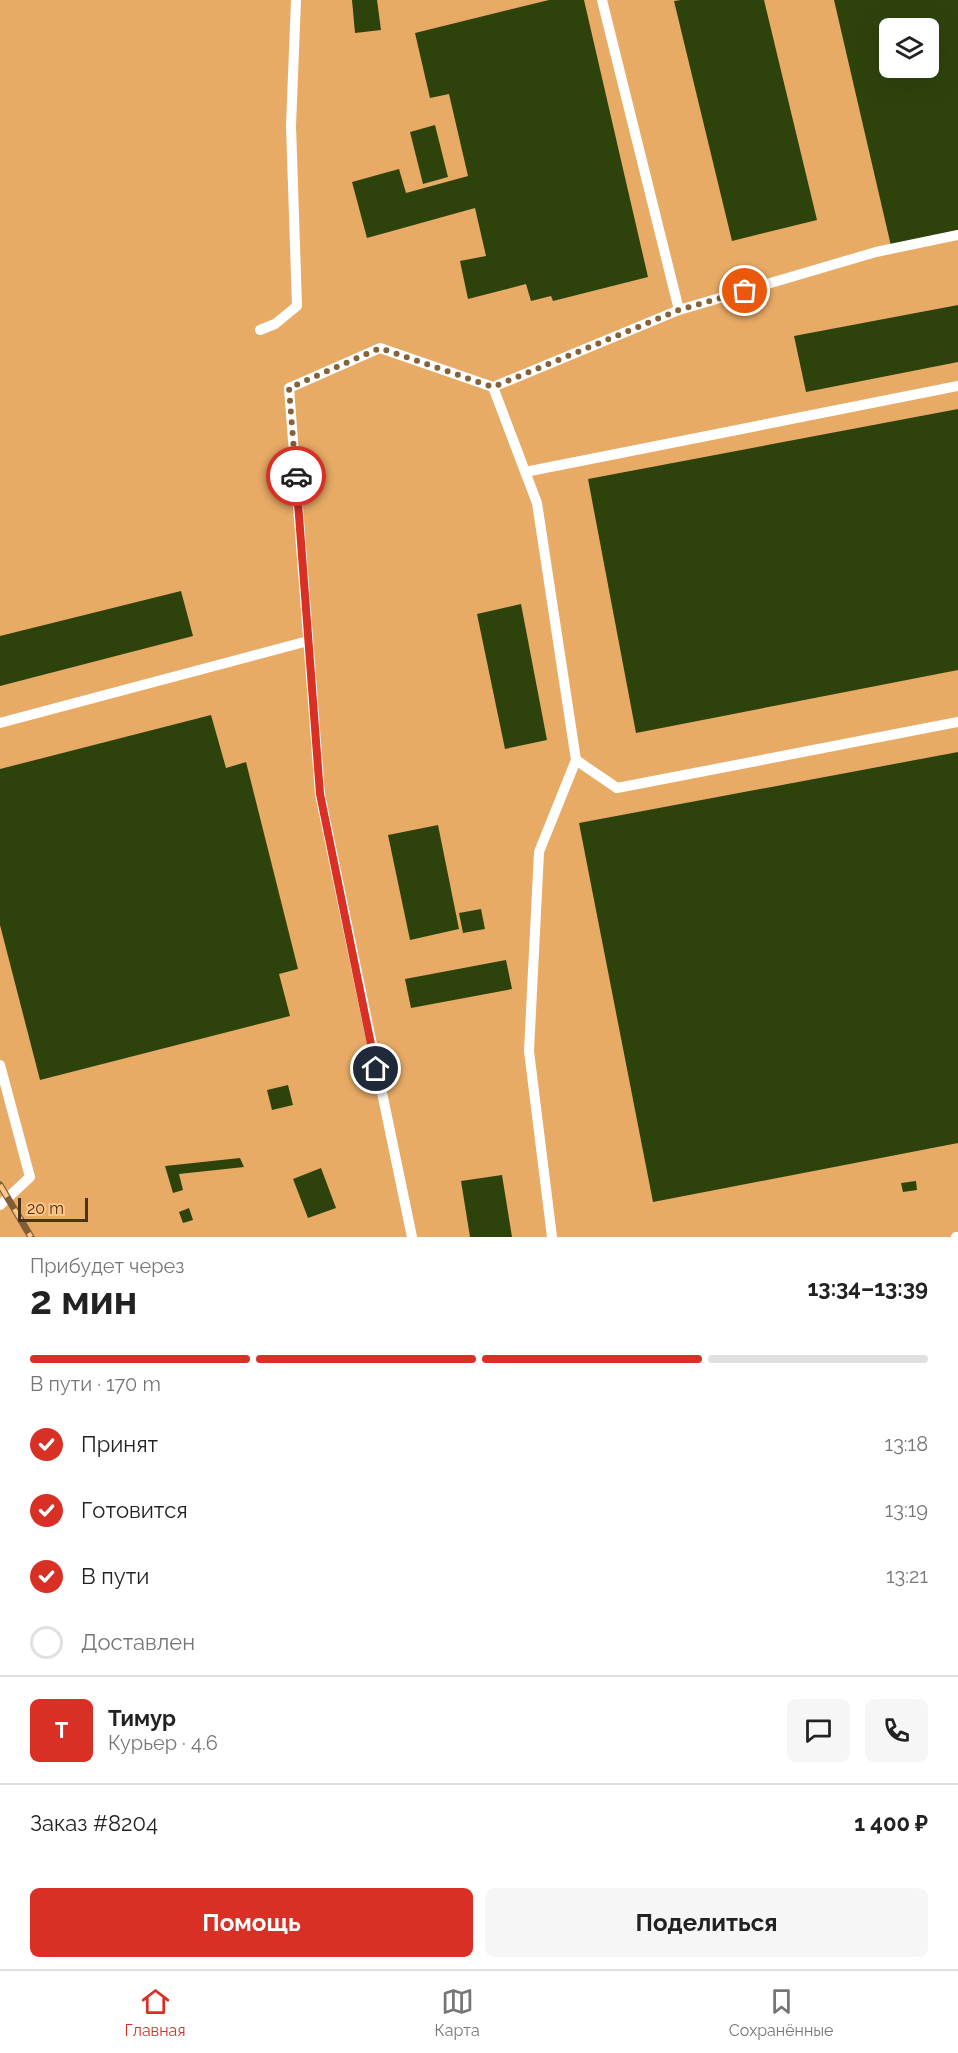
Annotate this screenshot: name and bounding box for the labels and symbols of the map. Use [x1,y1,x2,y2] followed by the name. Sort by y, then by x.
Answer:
[719,265,770,316] pin
[266,446,326,506] courier
[350,1043,401,1094] pin
[18,1195,88,1222] scale bar

